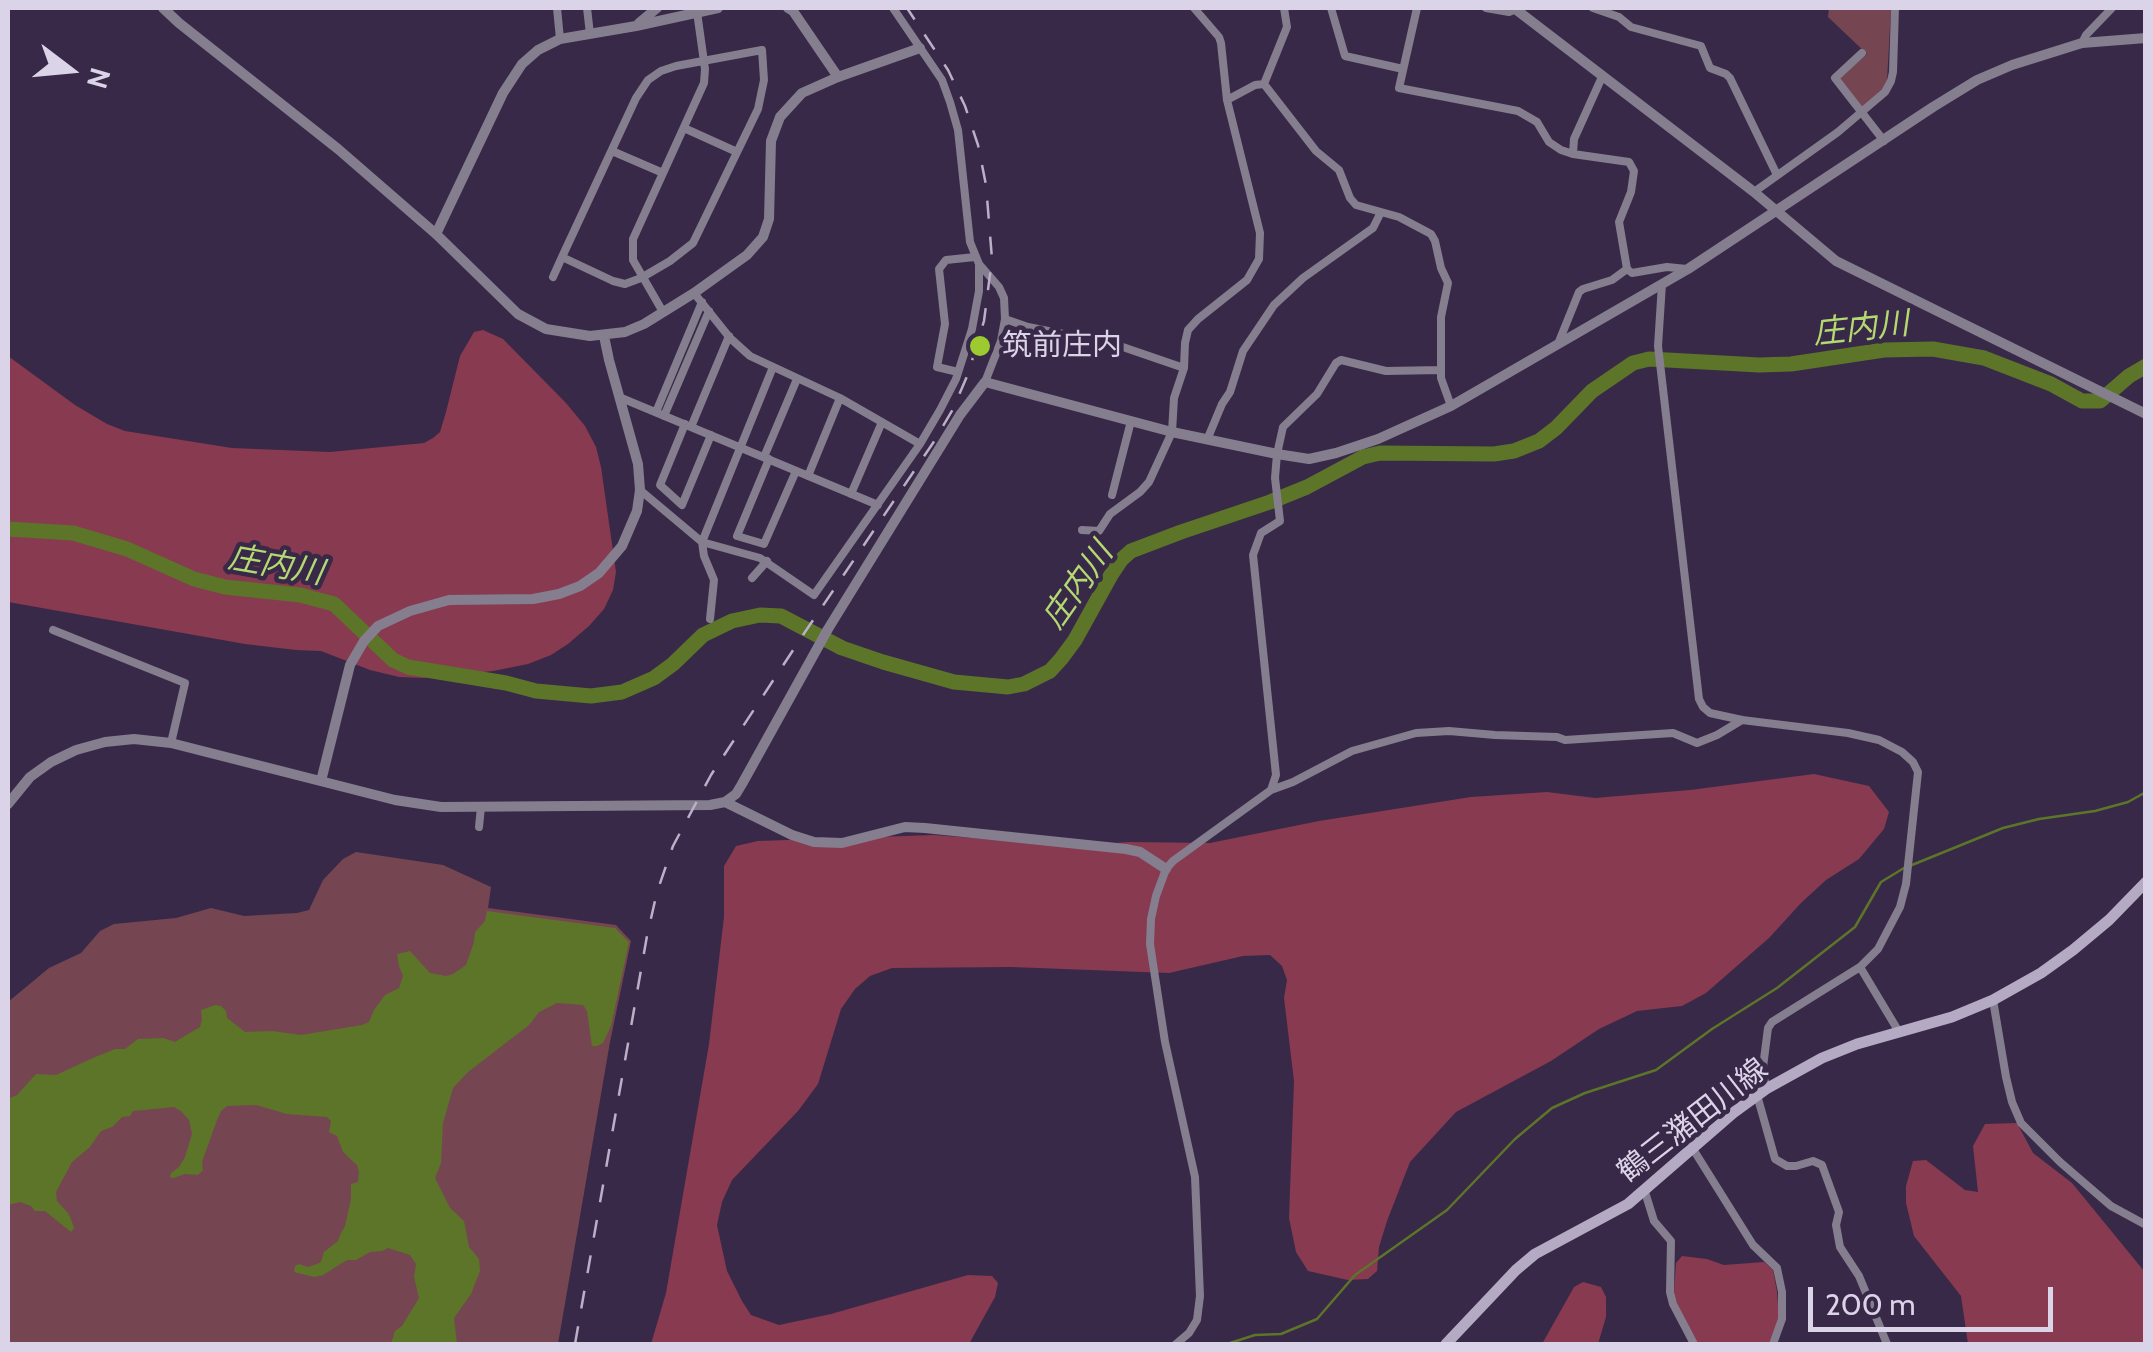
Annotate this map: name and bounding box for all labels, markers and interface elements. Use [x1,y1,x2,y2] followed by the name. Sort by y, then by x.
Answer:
[20,20,120,120] north arrow
[80,64,118,92] text: N
[1811,305,1911,353] water label: 庄内川
[1002,328,1122,364] place label: 筑前庄内
[967,333,993,359] marker: 筑前庄内
[1035,536,1121,636] water label: 庄内川
[225,539,327,593] water label: 庄内川
[1611,1051,1775,1191] street label: 鶴三潴田川線
[1813,1267,2058,1329] scale bar
[1825,1286,1916,1323] text: 200 m

